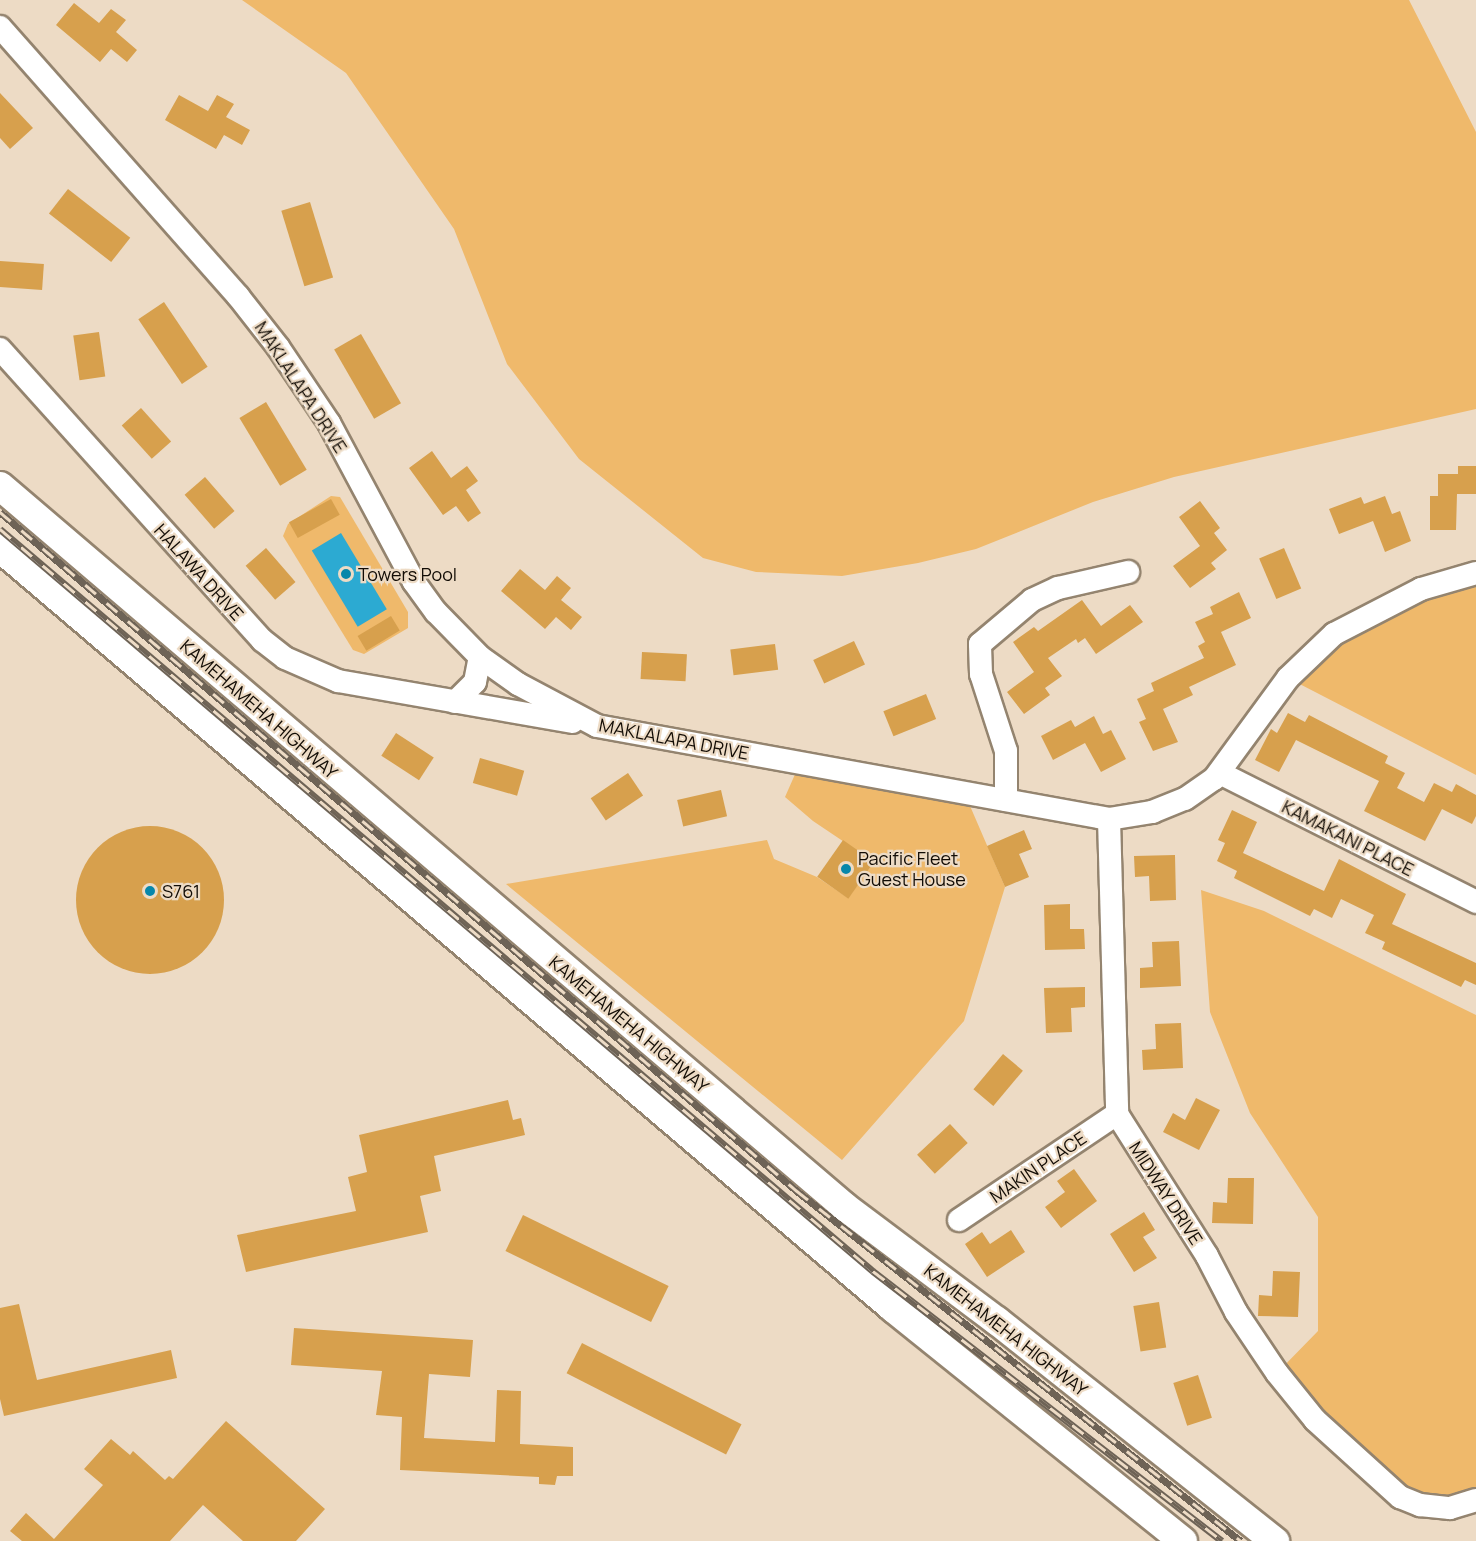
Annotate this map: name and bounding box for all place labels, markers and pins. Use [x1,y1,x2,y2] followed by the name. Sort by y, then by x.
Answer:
[358,563,457,585] place label: Towers Pool
[339,567,353,581] marker: Towers Pool
[858,848,966,890] place label: Pacific Fleet Guest House
[839,862,853,876] marker: Pacific Fleet Guest House
[162,880,200,902] place label: S761
[143,884,157,898] marker: S761

